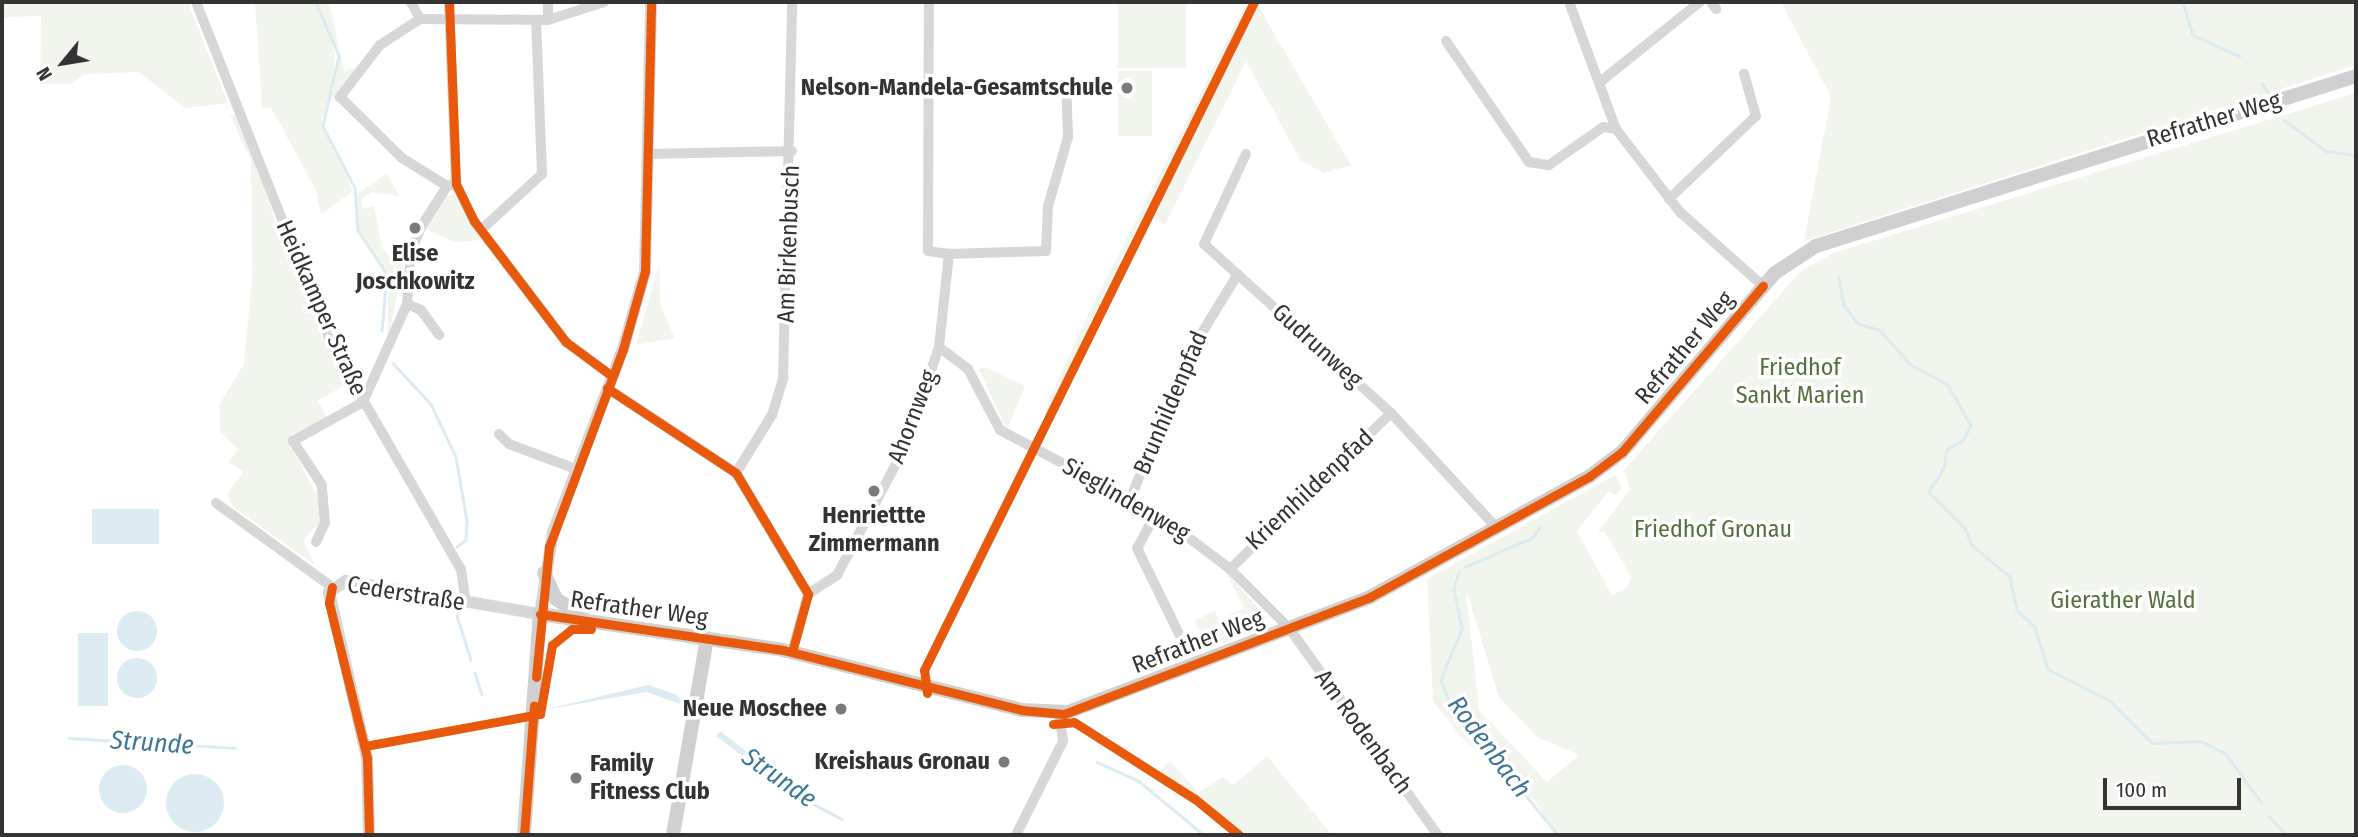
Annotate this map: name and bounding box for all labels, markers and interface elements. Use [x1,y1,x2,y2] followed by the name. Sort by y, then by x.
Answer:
[28,28,98,98] north arrow
[32,63,57,84] text: N
[801,74,1113,102] place label: Nelson-Mandela-Gesamtschule
[1119,80,1135,96] marker: Nelson-Mandela-Gesamtschule
[2144,86,2284,154] street label: Refrather Weg
[772,164,806,324] street label: Am Birkenbusch
[269,216,373,400] street label: Heidkamper Straße
[407,220,423,236] marker: Elise Joschkowitz
[355,240,475,296] place label: Elise Joschkowitz
[1629,286,1741,410] street label: Refrather Weg
[1266,298,1368,394] street label: Gudrunweg
[1128,327,1214,479] street label: Brunhildenpfad
[1736,354,1864,410] park label: Friedhof Sankt Marien
[882,366,944,468] street label: Ahornweg
[1240,424,1380,556] street label: Kriemhildenpfad
[1057,452,1195,548] street label: Sieglindenweg
[866,483,882,499] marker: Henriettte Zimmermann
[809,502,939,558] place label: Henriettte Zimmermann
[1634,516,1792,544] park label: Friedhof Gronau
[345,571,467,617] street label: Cederstraße
[568,585,710,633] street label: Refrather Weg
[2050,587,2196,615] park label: Gierather Wald
[1128,604,1268,680] street label: Refrather Weg
[1308,664,1418,800] street label: Am Rodenbach
[1441,690,1537,804] water label: Rodenbach
[683,695,827,723] place label: Neue Moschee
[833,701,849,717] marker: Neue Moschee
[109,725,195,761] water label: Strunde
[736,741,822,815] water label: Strunde
[815,748,990,776] place label: Kreishaus Gronau
[590,750,710,806] place label: Family Fitness Club
[996,754,1012,770] marker: Kreishaus Gronau
[2106,764,2244,808] scale bar
[568,770,584,786] marker: Family Fitness Club
[2116,777,2167,803] text: 100 m

